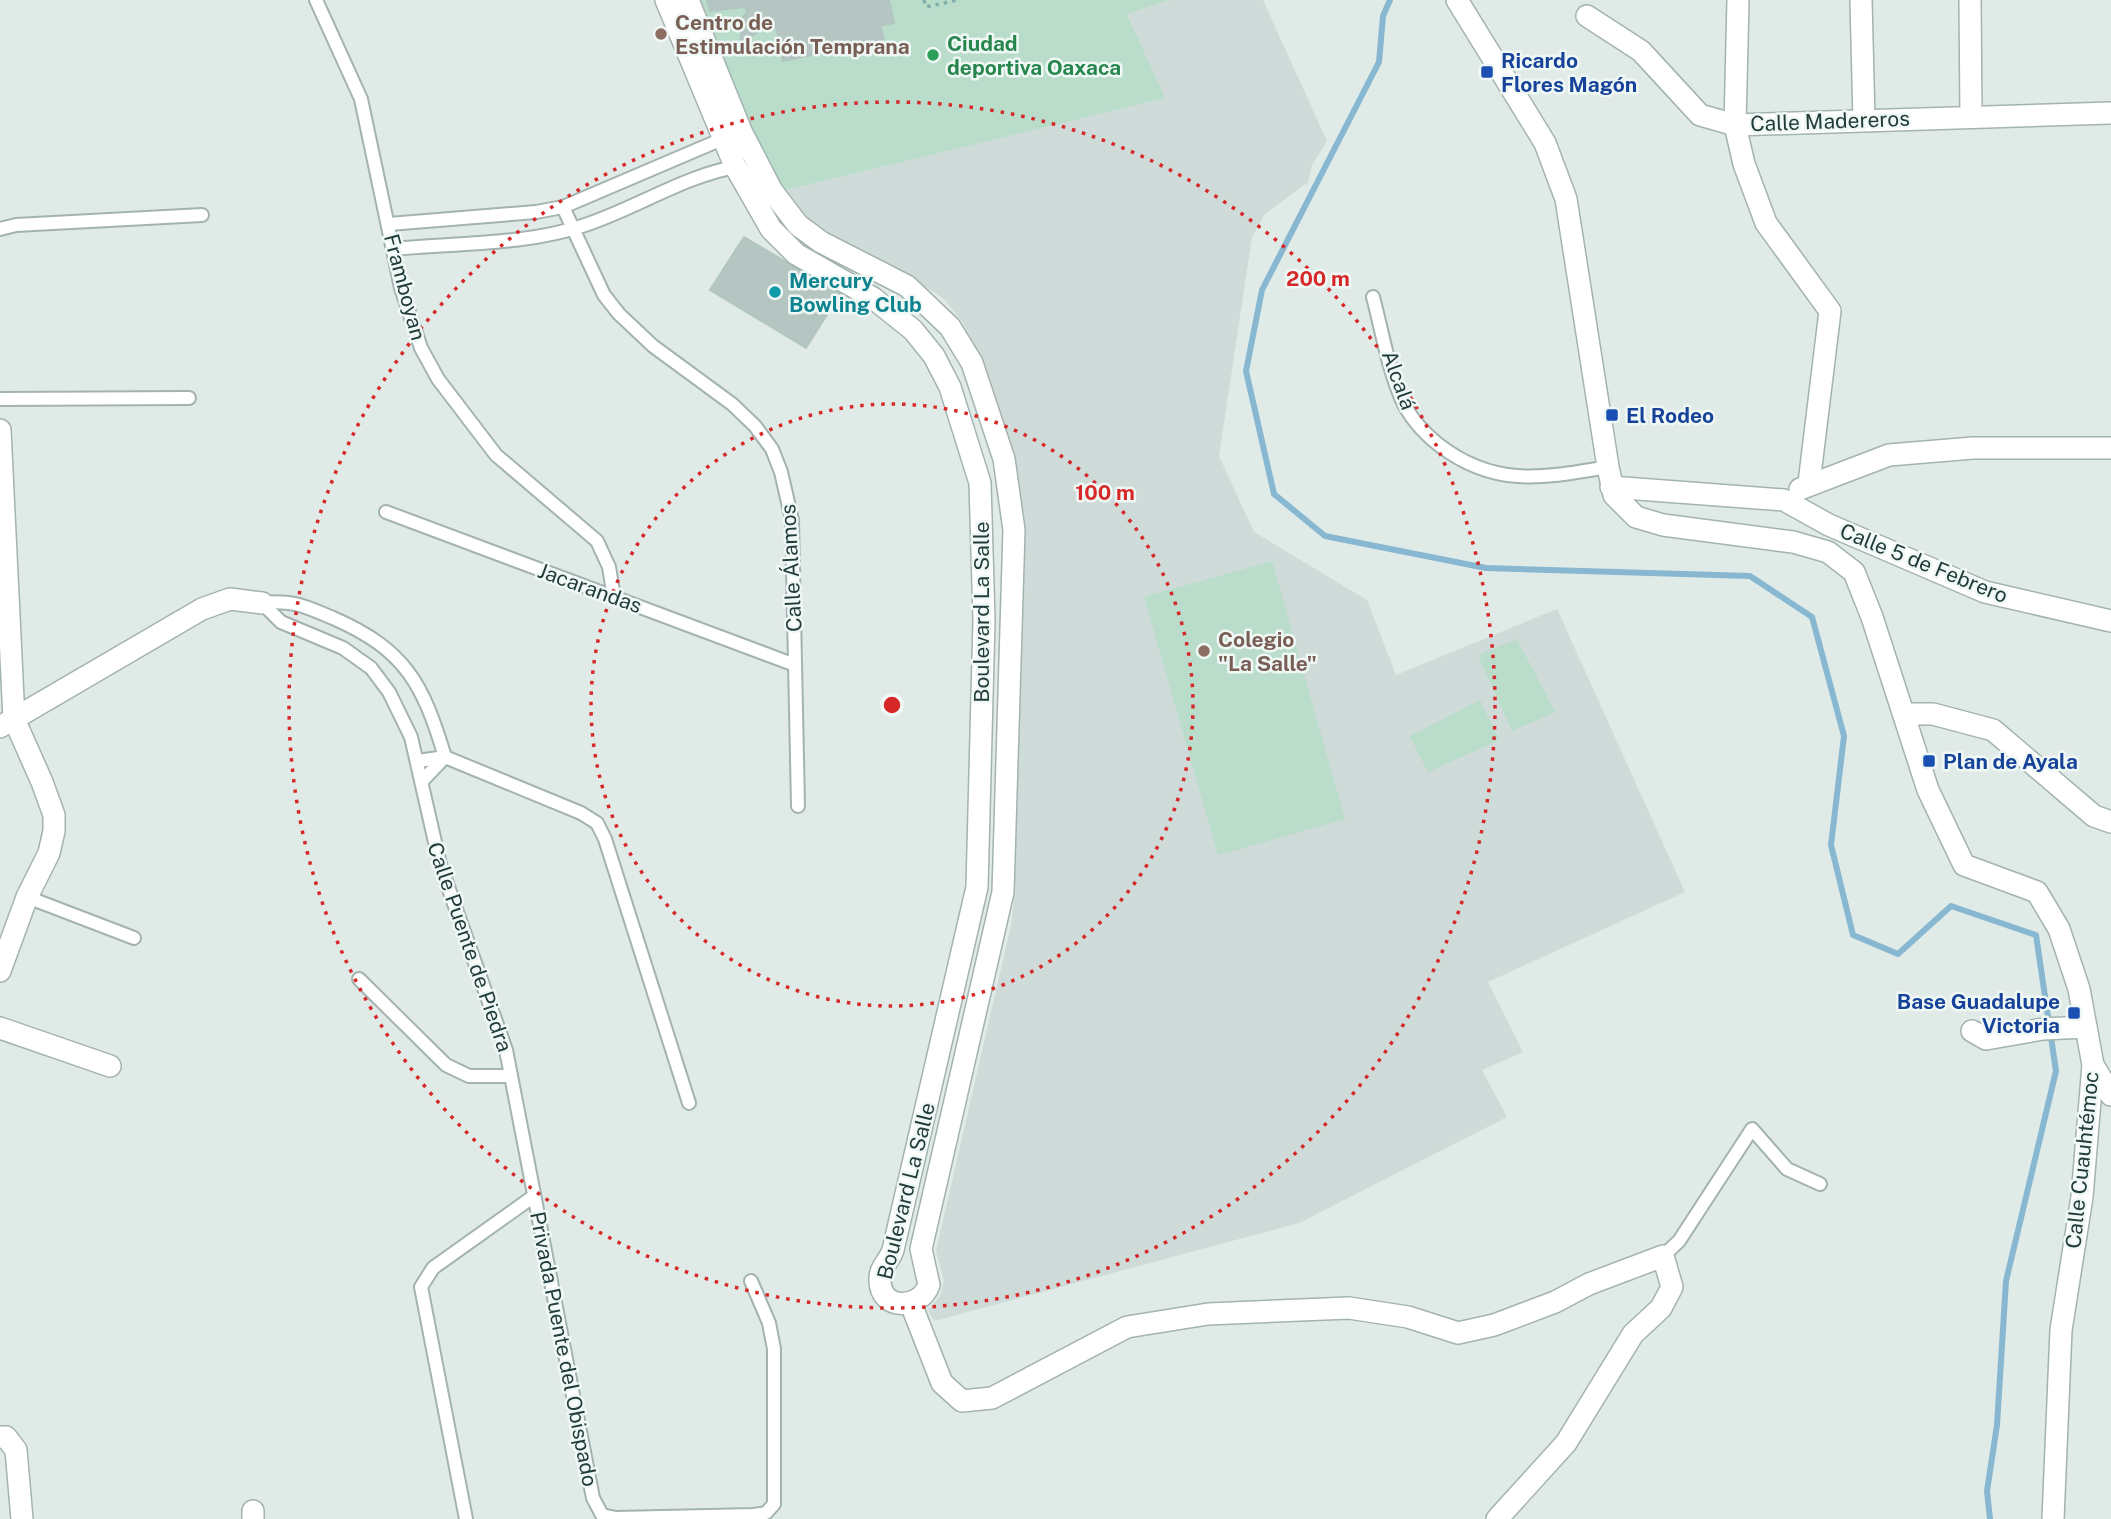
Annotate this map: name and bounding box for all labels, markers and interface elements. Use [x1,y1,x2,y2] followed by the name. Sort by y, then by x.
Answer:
[675,10,910,59] place label: Centro de Estimulación Temprana
[653,26,669,42] marker: Centro de Estimulación Temprana
[947,31,1121,80] place label: Ciudad deportiva Oaxaca
[925,47,941,63] marker: Ciudad deportiva Oaxaca
[1501,48,1637,97] place label: Ricardo Flores Magón
[1479,64,1495,80] marker: Ricardo Flores Magón
[1750,106,1910,136] street label: Calle Madereros
[379,231,431,343] street label: Framboyan
[1286,266,1350,291] text: 200 m
[789,268,922,317] place label: Mercury Bowling Club
[767,284,783,300] marker: Mercury Bowling Club
[1377,347,1421,413] street label: Alcalá
[1626,403,1714,428] place label: El Rodeo
[1604,407,1620,423] marker: El Rodeo
[1075,480,1135,505] text: 100 m
[775,503,807,633] street label: Calle Álamos
[1836,518,2012,608] street label: Calle 5 de Febrero
[969,521,994,703] street label: Boulevard La Salle
[535,558,645,618] street label: Jacarandas
[1218,627,1317,676] place label: Colegio "La Salle"
[1196,643,1212,659] marker: Colegio "La Salle"
[880,693,904,717] centre of rings
[1943,749,2078,774] place label: Plan de Ayala
[1921,753,1937,769] marker: Plan de Ayala
[422,839,518,1055] street label: Calle Puente de Piedra
[1897,989,2060,1038] place label: Base Guadalupe Victoria
[2066,1005,2082,1021] marker: Base Guadalupe Victoria
[2060,1070,2104,1250] street label: Calle Cuauhtémoc
[872,1100,940,1282] street label: Boulevard La Salle
[525,1209,603,1489] street label: Privada Puente del Obispado

